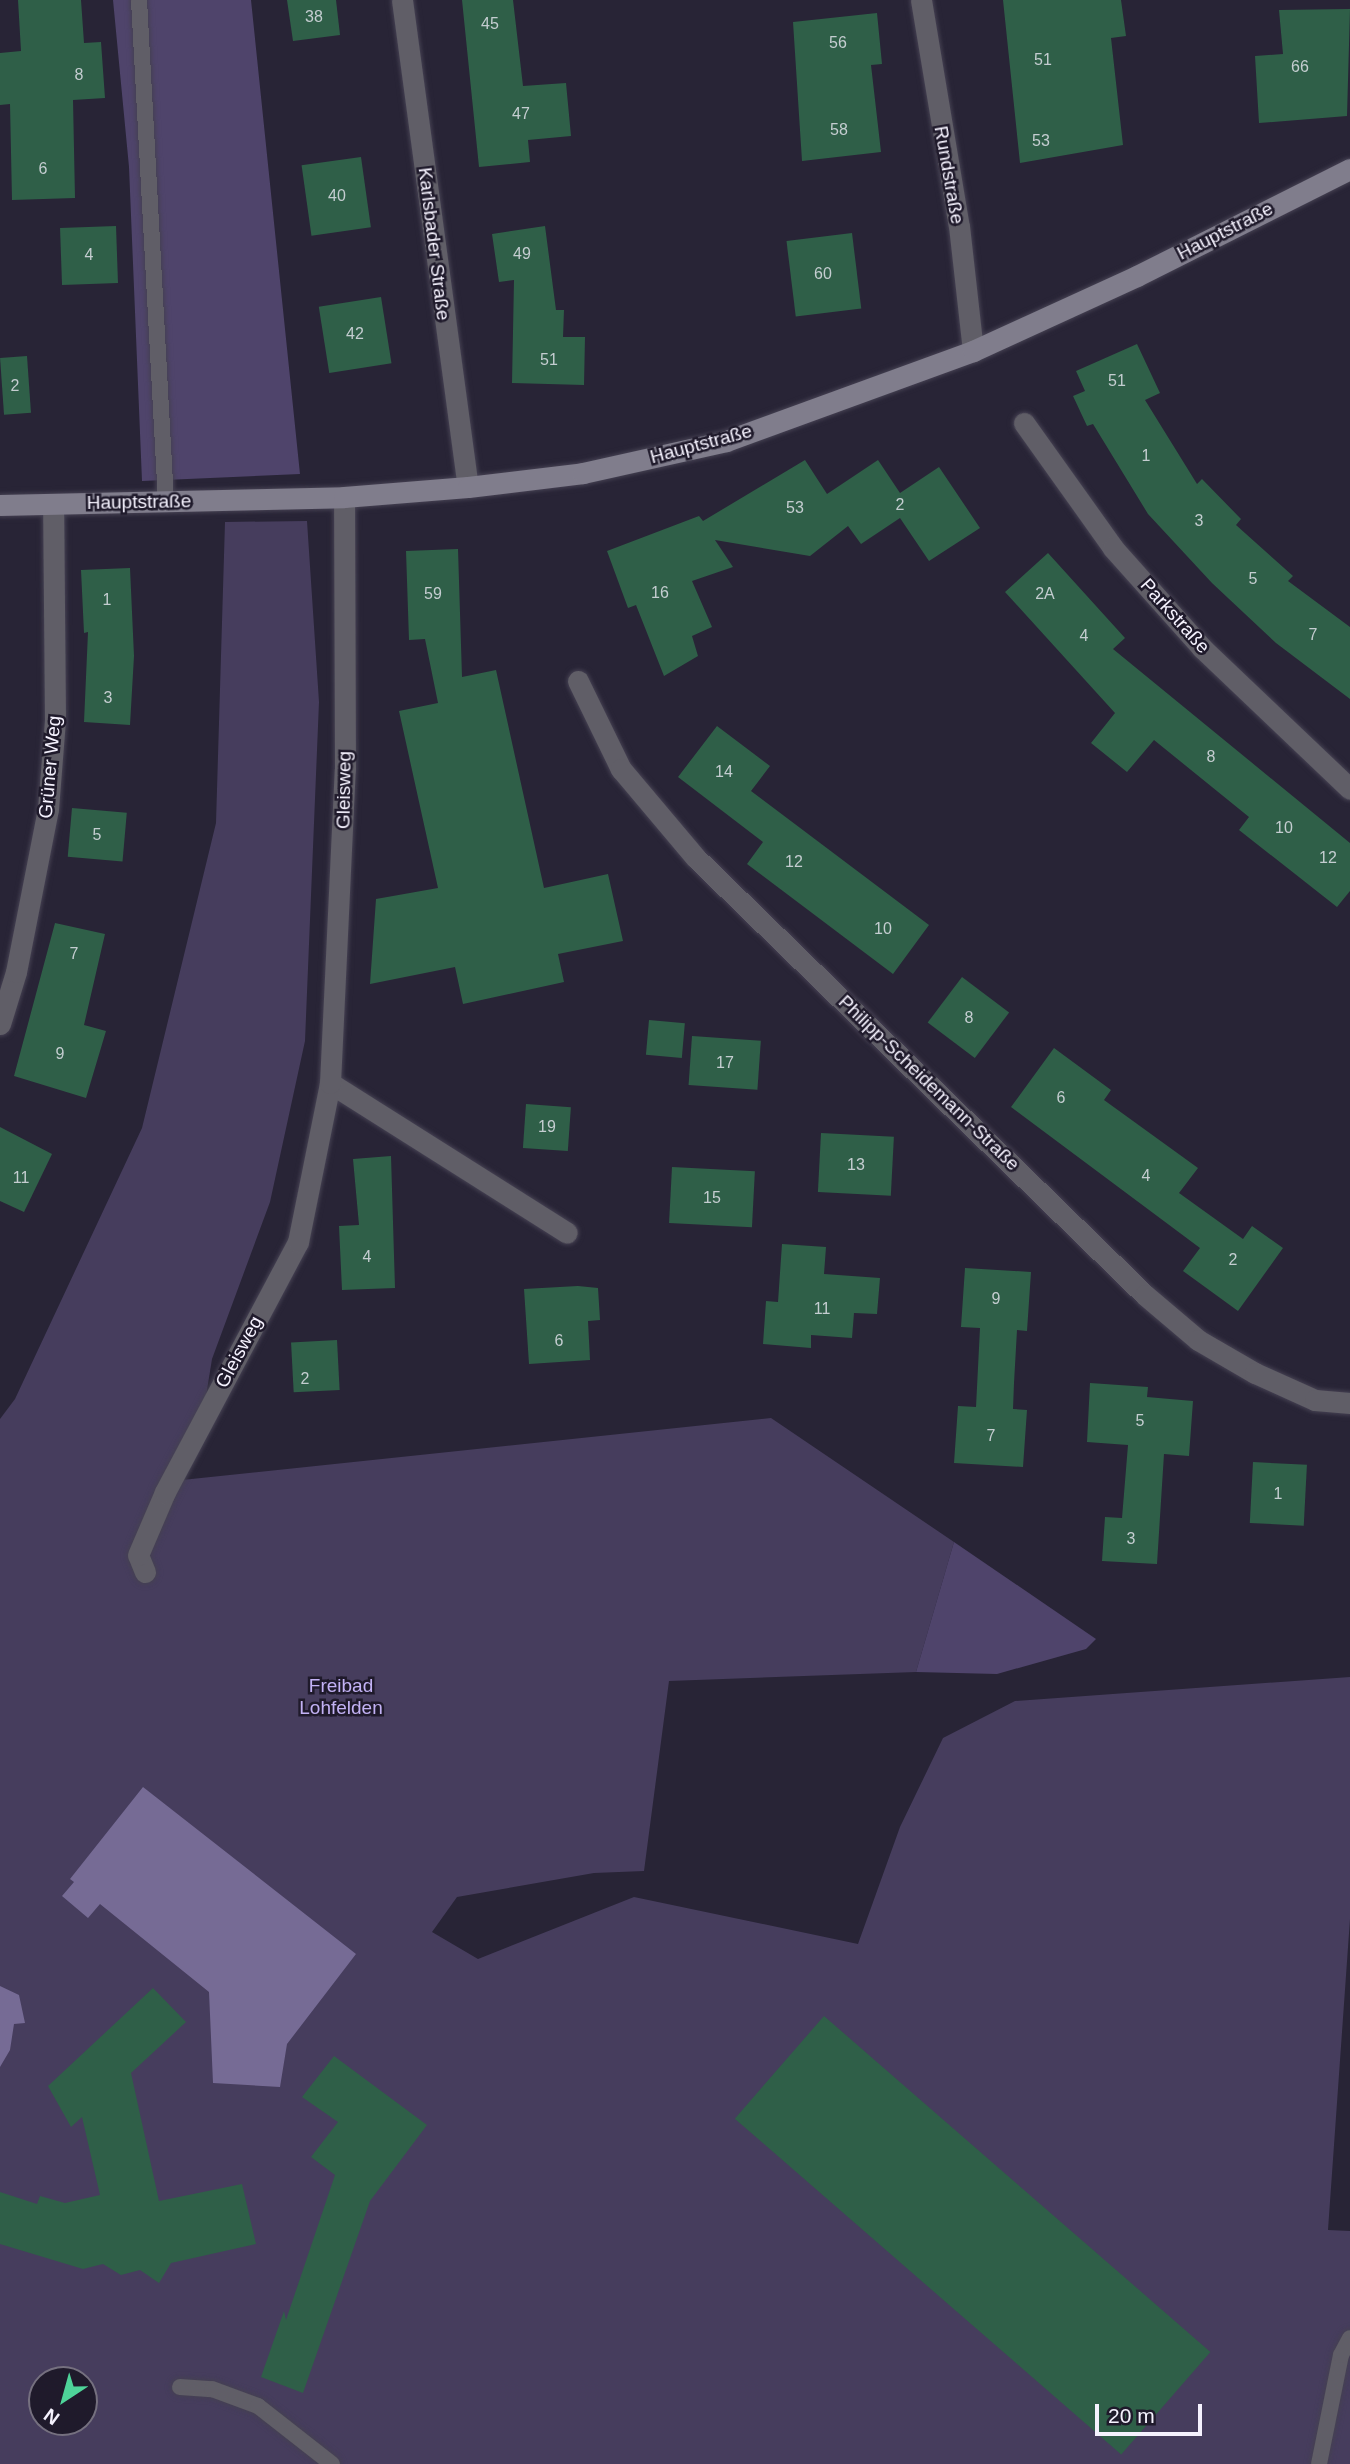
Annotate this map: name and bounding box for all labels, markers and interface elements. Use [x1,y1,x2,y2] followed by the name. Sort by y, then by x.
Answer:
[305,7,323,27] house number: 38
[481,14,499,34] house number: 45
[829,33,847,53] house number: 56
[1034,50,1052,70] house number: 51
[1291,57,1309,77] house number: 66
[75,65,83,85] house number: 8
[512,104,530,124] house number: 47
[830,120,848,140] house number: 58
[929,124,969,226] street label: Rundstraße
[1032,131,1050,151] house number: 53
[39,159,47,179] house number: 6
[413,166,455,322] street label: Karlsbader Straße
[328,186,346,206] house number: 40
[1173,197,1277,265] street label: Hauptstraße
[513,244,531,264] house number: 49
[85,245,93,265] house number: 4
[814,264,832,284] house number: 60
[346,324,364,344] house number: 42
[540,350,558,370] house number: 51
[1108,371,1126,391] house number: 51
[11,376,19,396] house number: 2
[648,419,754,469] street label: Hauptstraße
[1142,446,1150,466] house number: 1
[87,490,191,514] street label: Hauptstraße
[896,495,904,515] house number: 2
[786,498,804,518] house number: 53
[1195,511,1203,531] house number: 3
[1249,569,1257,589] house number: 5
[1135,574,1215,658] street label: Parkstraße
[651,583,669,603] house number: 16
[424,584,442,604] house number: 59
[1035,584,1055,604] house number: 2A
[103,590,111,610] house number: 1
[1309,625,1317,645] house number: 7
[1080,626,1088,646] house number: 4
[104,688,112,708] house number: 3
[34,715,66,819] street label: Grüner Weg
[1207,747,1215,767] house number: 8
[332,751,356,829] street label: Gleisweg
[715,762,733,782] house number: 14
[1275,818,1293,838] house number: 10
[93,825,101,845] house number: 5
[1319,848,1337,868] house number: 12
[785,852,803,872] house number: 12
[874,919,892,939] house number: 10
[70,944,78,964] house number: 7
[834,990,1024,1176] street label: Philipp-Scheidemann-Straße
[965,1008,973,1028] house number: 8
[56,1044,64,1064] house number: 9
[716,1053,734,1073] house number: 17
[1057,1088,1065,1108] house number: 6
[538,1117,556,1137] house number: 19
[847,1155,865,1175] house number: 13
[1142,1166,1150,1186] house number: 4
[13,1168,29,1188] house number: 11
[703,1188,721,1208] house number: 15
[363,1247,371,1267] house number: 4
[1229,1250,1237,1270] house number: 2
[992,1289,1000,1309] house number: 9
[814,1299,830,1319] house number: 11
[211,1312,267,1392] street label: Gleisweg
[555,1331,563,1351] house number: 6
[301,1369,309,1389] house number: 2
[1136,1411,1144,1431] house number: 5
[987,1426,995,1446] house number: 7
[1274,1484,1282,1504] house number: 1
[1127,1529,1135,1549] house number: 3
[299,1675,383,1719] park label: Freibad Lohfelden
[28,2366,98,2436] north arrow
[1098,2390,1205,2434] scale bar
[40,2404,63,2429] text: N
[1108,2404,1155,2427] text: 20 m

